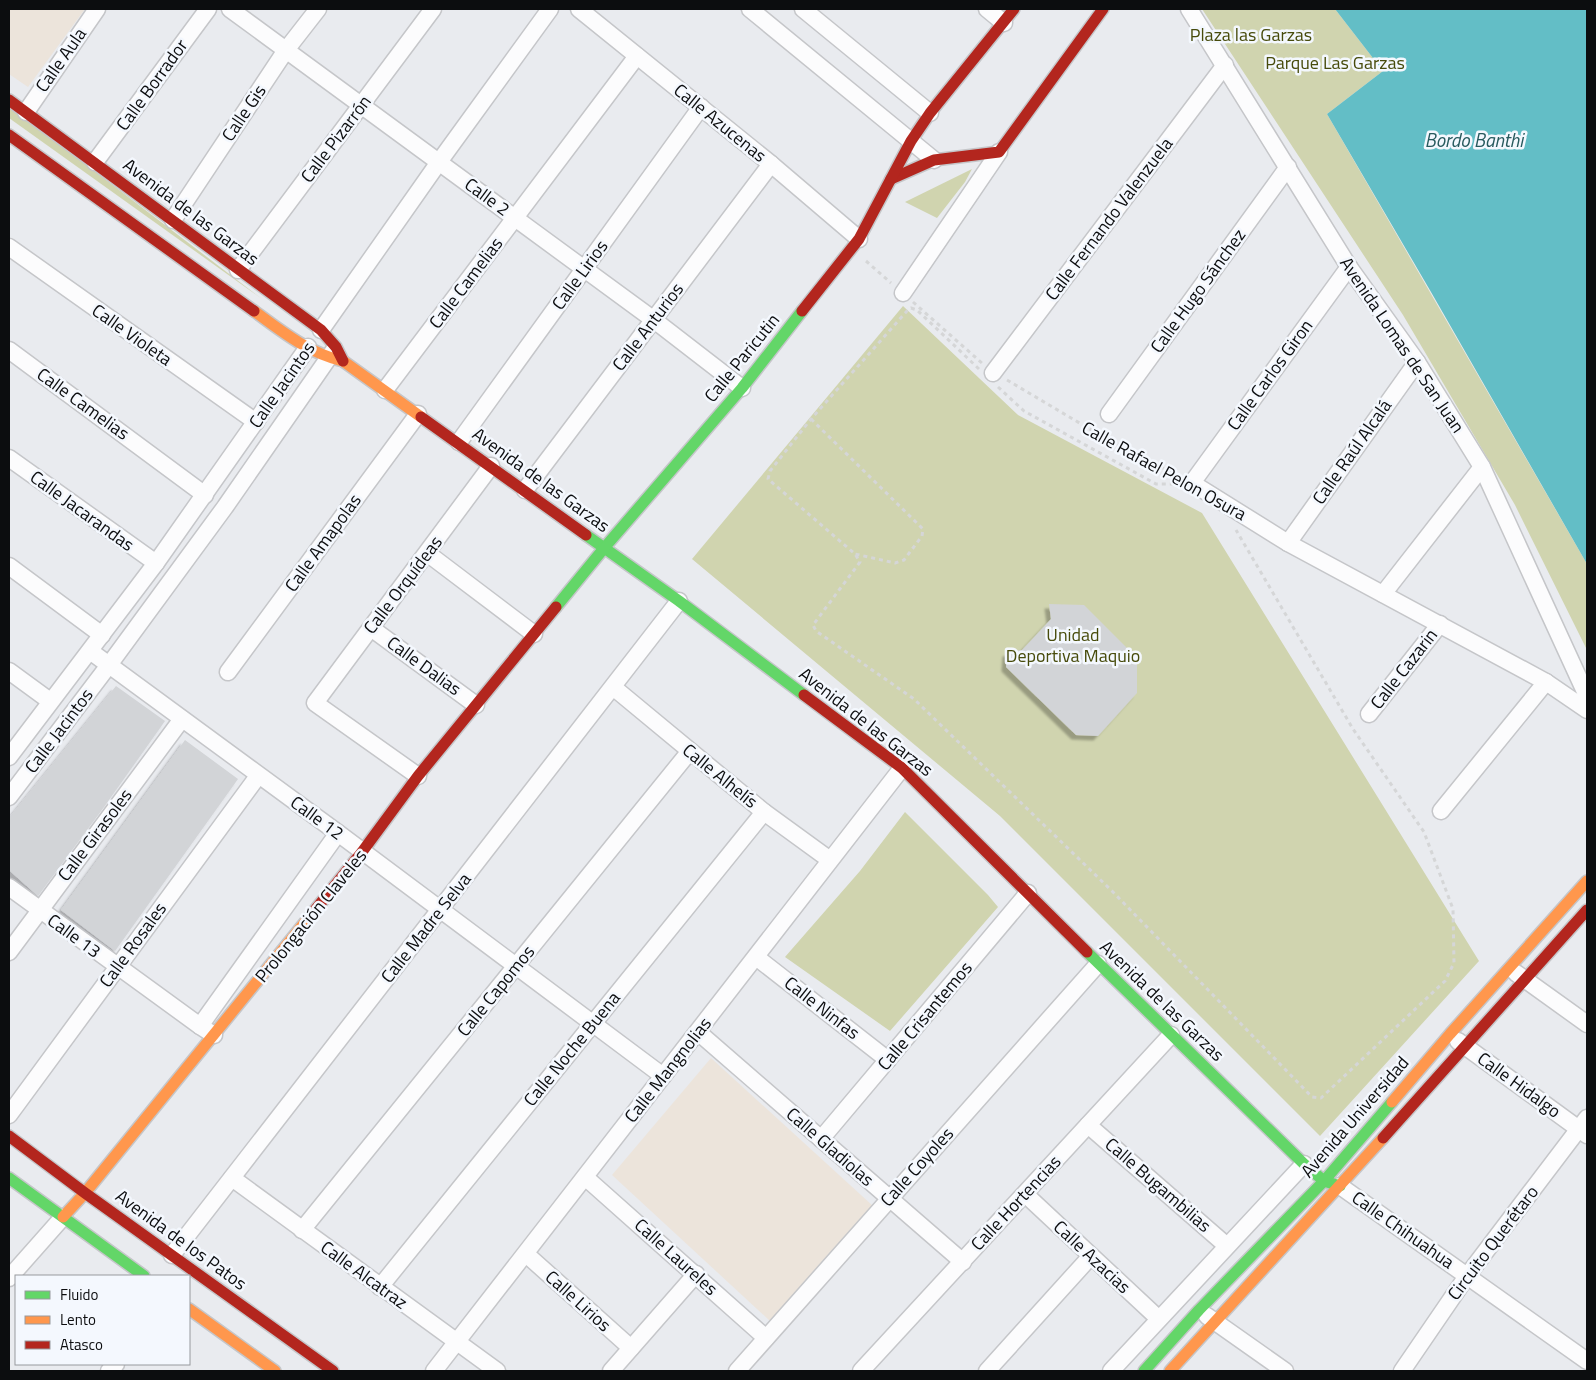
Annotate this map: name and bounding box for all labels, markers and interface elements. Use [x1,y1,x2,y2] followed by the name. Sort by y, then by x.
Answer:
[1190,21,1312,48] park label: Plaza las Garzas
[28,22,93,98] street label: Calle Aula
[109,33,194,136] street label: Calle Borrador
[1265,49,1405,76] park label: Parque Las Garzas
[668,77,773,169] street label: Calle Azucenas
[215,79,273,147] street label: Calle Gis
[294,89,378,188] street label: Calle Pizarrón
[1425,125,1525,154] water label: Bordo Banthi
[1038,132,1179,306] street label: Calle Fernando Valenzuela
[118,151,265,272] street label: Avenida de las Garzas
[459,171,516,222] street label: Calle 2
[1143,223,1252,358] street label: Calle Hugo Sánchez
[422,231,509,334] street label: Calle Camelias
[545,234,614,315] street label: Calle Lirios
[1333,251,1471,438] street label: Avenida Lomas de San Juan
[605,277,690,377] street label: Calle Anturios
[87,297,178,372] street label: Calle Violeta
[697,308,786,408] street label: Calle Paricutin
[1220,314,1319,436] street label: Calle Carlos Giron
[242,336,321,433] street label: Calle Jacintos
[31,361,135,446] street label: Calle Camelias
[1305,394,1398,510] street label: Calle Raúl Alcalá
[1077,414,1251,527] street label: Calle Rafael Pelon Osura
[467,420,616,539] street label: Avenida de las Garzas
[25,463,140,558] street label: Calle Jacarandas
[278,488,367,597] street label: Calle Amapolas
[357,530,449,640] street label: Calle Orquídeas
[1006,621,1140,669] park label: Unidad Deportiva Maquio
[1363,623,1444,715] street label: Calle Cazarin
[381,629,467,702] street label: Calle Dalias
[793,660,939,783] street label: Avenida de las Garzas
[18,683,99,779] street label: Calle Jacintos
[677,737,764,815] street label: Calle Alhelís
[51,783,138,887] street label: Calle Girasoles
[285,789,350,846] street label: Calle 12
[248,843,373,988] street label: Prolongación Claveles
[374,867,477,989] street label: Calle Madre Selva
[92,896,173,993] street label: Calle Rosales
[42,907,107,964] street label: Calle 13
[1094,934,1231,1067] street label: Avenida de las Garzas
[450,939,541,1042] street label: Calle Capomos
[871,955,978,1076] street label: Calle Crisantemos
[779,969,866,1046] street label: Calle Ninfas
[517,985,626,1112] street label: Calle Noche Buena
[618,1011,718,1128] street label: Calle Mangnolias
[1472,1045,1567,1124] street label: Calle Hidalgo
[1294,1050,1415,1183] street label: Avenida Universidad
[780,1101,880,1193] street label: Calle Gladiolas
[874,1121,960,1212] street label: Calle Coyoles
[1099,1131,1217,1238] street label: Calle Bugambilias
[964,1149,1067,1257] street label: Calle Hortencias
[1440,1180,1545,1306] street label: Circuito Querétaro
[110,1183,253,1297] street label: Avenida de los Patos
[1346,1184,1460,1275] street label: Calle Chihuahua
[629,1212,724,1302] street label: Calle Laureles
[1048,1214,1137,1300] street label: Calle Azacias
[315,1234,413,1315] street label: Calle Alcatraz
[539,1264,617,1338] street label: Calle Lirios
[15,1275,190,1365] legend
[60,1283,99,1306] text: Fluido
[60,1308,96,1331] text: Lento
[60,1333,103,1356] text: Atasco

